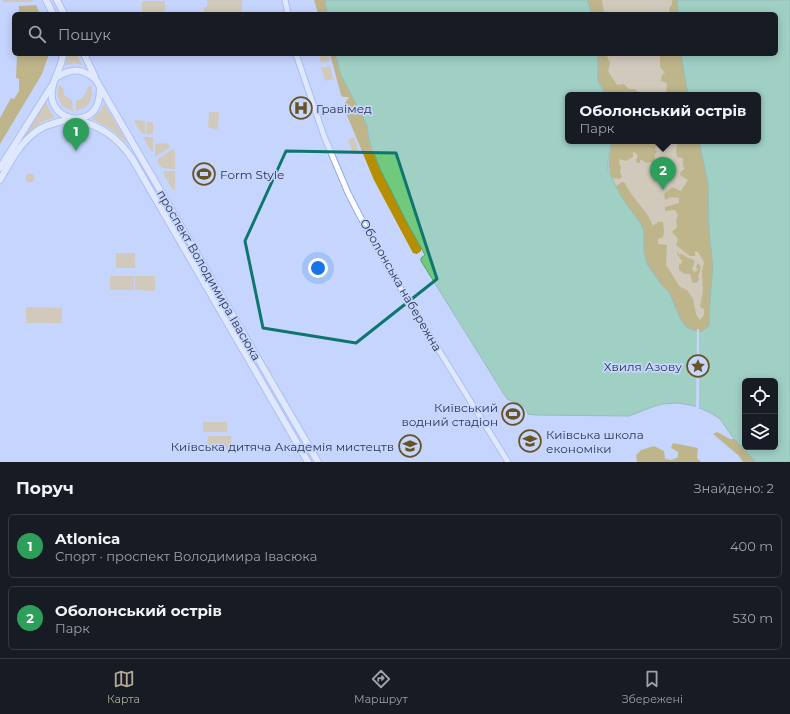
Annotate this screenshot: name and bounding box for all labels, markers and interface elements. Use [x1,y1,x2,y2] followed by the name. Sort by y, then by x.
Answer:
[12,12,778,56] search box
[26,23,48,45] icon: search
[58,25,111,44] text: Пошук
[565,92,761,144] popup
[288,95,314,121] hospital icon: Гравімед
[316,101,372,116] place label: Гравімед
[580,101,746,120] text: Оболонський острів
[63,118,89,151] pin: 1
[580,120,614,136] text: Парк
[650,157,676,190] pin: 2
[191,161,217,187] sports icon: Form Style
[220,167,284,182] place label: Form Style
[154,187,264,363] street label: проспект Володимира Івасюка
[357,216,445,354] street label: Оболонська набережна
[308,258,328,278] your location
[685,353,711,379] place icon: Хвиля Азову
[604,359,682,374] place label: Хвиля Азову
[742,378,778,450] map controls
[742,378,778,414] button: locate
[401,400,498,429] place label: Київський водний стадіон
[500,401,526,427] sports icon: Київський водний стадіон
[742,414,778,450] button: layers
[546,427,644,456] place label: Київська школа економіки
[517,428,543,454] school or university icon: Київська школа економіки
[397,433,423,459] school or university icon: Київська дитяча Академія мистецтв
[171,439,394,454] place label: Київська дитяча Академія мистецтв
[16,478,74,498] text: Поруч
[694,480,774,496] text: Знайдено: 2
[55,529,120,548] text: Atlonica
[27,538,33,554] text: 1
[730,538,773,554] text: 400 m
[55,548,317,564] text: Спорт · проспект Володимира Івасюка
[55,601,222,620] text: Оболонський острів
[26,610,34,626] text: 2
[733,610,773,626] text: 530 m
[55,620,90,636] text: Парк
[107,668,140,706] tab: Карта
[354,668,408,706] tab: Маршрут
[622,668,683,706] tab: Збережені

